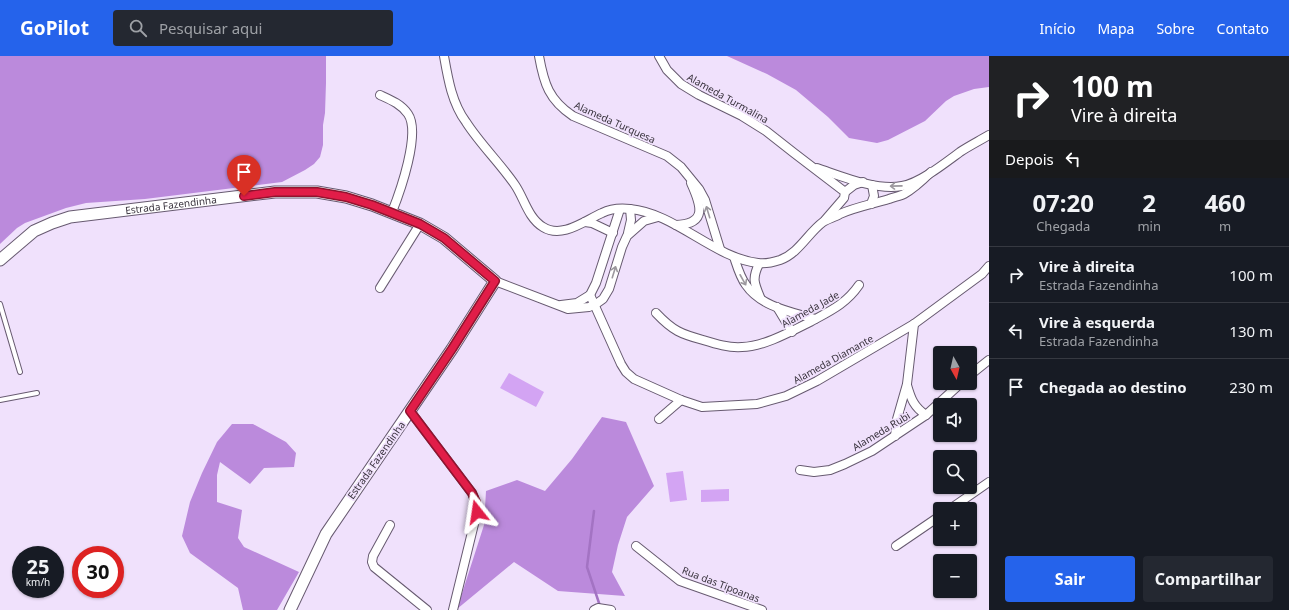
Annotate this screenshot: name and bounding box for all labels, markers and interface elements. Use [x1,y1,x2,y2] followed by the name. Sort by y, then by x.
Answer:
[113,10,393,46] search box
[20,15,89,41] text: GoPilot
[127,17,149,39] icon: search
[159,18,262,38] text: Pesquisar aqui
[1040,19,1075,38] text: Início
[1097,19,1134,38] text: Mapa
[1156,19,1195,38] text: Sobre
[1217,19,1269,38] text: Contato
[1071,67,1154,105] text: 100 m
[685,70,771,126] street label: Alameda Turmalina
[1005,72,1057,124] icon: right
[572,98,658,146] street label: Alameda Turquesa
[1071,103,1177,127] text: Vire à direita
[1062,148,1084,170] icon: left
[1005,149,1054,169] text: Depois
[227,155,261,196] pin
[233,161,255,183] icon: arrive
[890,182,903,190] one-way arrow
[1032,186,1094,219] text: 07:20
[1142,186,1156,219] text: 2
[1204,186,1246,219] text: 460
[124,192,217,217] street label: Estrada Fazendinha
[704,206,712,218] one-way arrow
[1036,217,1090,235] text: Chegada
[1137,217,1161,235] text: min
[1219,217,1231,235] text: m
[1039,256,1135,276] text: Vire à direita
[1005,264,1027,286] icon: right
[611,265,618,278] one-way arrow
[1229,265,1273,285] text: 100 m
[740,274,748,286] one-way arrow
[1039,276,1158,294] text: Estrada Fazendinha
[779,287,842,331] street label: Alameda Jade
[1039,312,1155,332] text: Vire à esquerda
[1005,320,1027,342] icon: left
[1229,321,1273,341] text: 130 m
[790,331,876,387] street label: Alameda Diamante
[1039,332,1158,350] text: Estrada Fazendinha
[933,346,977,390] north arrow
[933,346,977,598] map controls
[1005,376,1027,398] icon: arrive
[1039,377,1187,397] text: Chegada ao destino
[1229,377,1273,397] text: 230 m
[933,398,977,442] button: sound
[850,408,912,454] street label: Alameda Rubi
[344,418,408,502] street label: Estrada Fazendinha
[933,450,977,494] button: search
[456,491,498,533] position arrow
[933,502,977,546] button: +
[72,546,124,598] speed limit sign: 30
[27,553,49,580] text: 25
[933,554,977,598] button: −
[1005,556,1135,602] button: Sair
[1143,556,1273,602] button: Compartilhar
[680,563,762,605] street label: Rua das Tipoanas
[26,575,50,589] text: km/h

